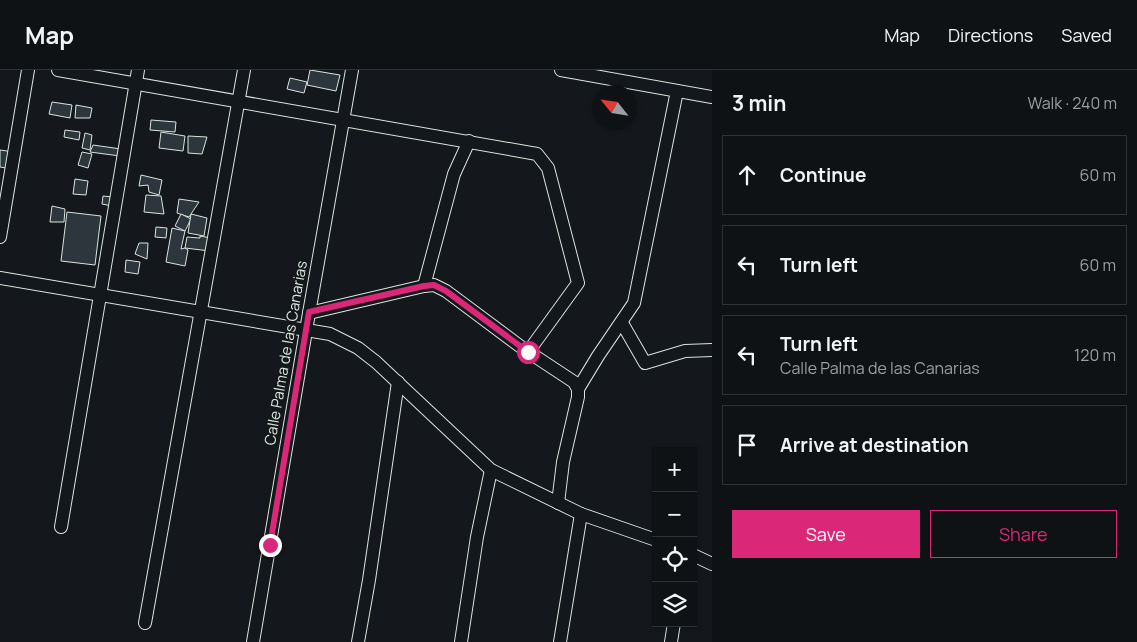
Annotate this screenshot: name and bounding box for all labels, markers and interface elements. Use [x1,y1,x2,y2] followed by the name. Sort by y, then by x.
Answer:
[25,18,74,51] text: Map
[884,23,920,47] text: Map
[948,23,1033,47] text: Directions
[1061,23,1112,47] text: Saved
[592,85,637,130] north arrow
[732,89,786,117] text: 3 min
[1027,92,1117,114] text: Walk · 240 m
[733,161,761,189] icon: ahead
[780,162,866,188] text: Continue
[1080,164,1116,186] text: 60 m
[733,251,761,279] icon: left
[780,252,858,278] text: Turn left
[1080,254,1116,276] text: 60 m
[259,259,312,447] street label: Calle Palma de las Canarias
[780,331,858,357] text: Turn left
[517,341,540,364] route start
[733,341,761,369] icon: left
[1074,344,1116,366] text: 120 m
[780,357,980,379] text: Calle Palma de las Canarias
[733,431,761,459] icon: arrive
[780,432,969,458] text: Arrive at destination
[652,447,697,627] map controls
[652,447,697,492] button: +
[652,492,697,537] button: −
[732,510,920,558] button: Save
[930,510,1117,558] button: Share
[259,534,282,557] route end
[652,537,697,582] button: locate
[652,582,697,627] button: layers

